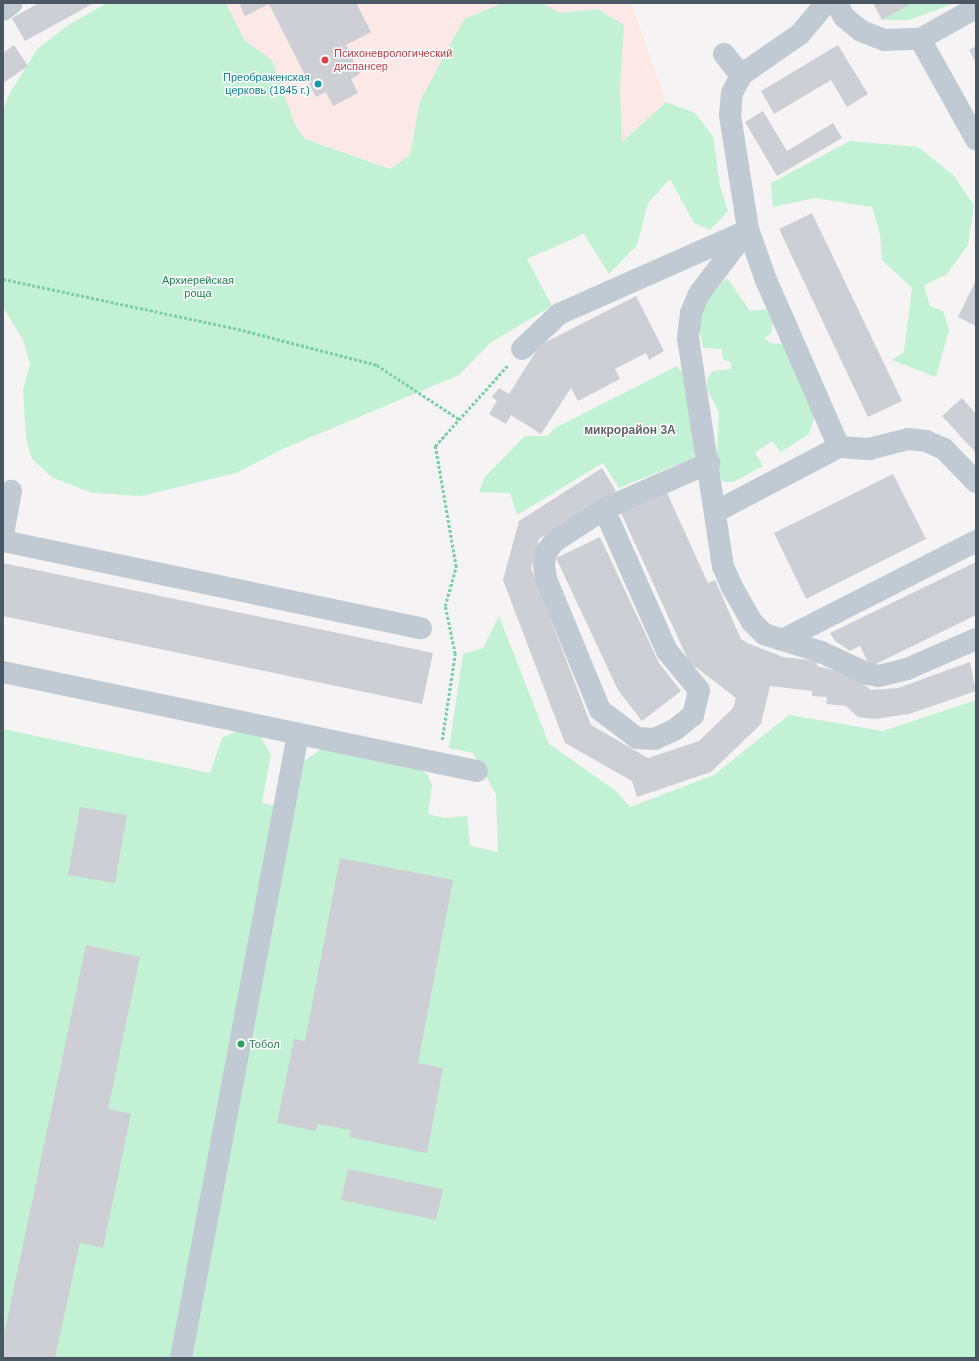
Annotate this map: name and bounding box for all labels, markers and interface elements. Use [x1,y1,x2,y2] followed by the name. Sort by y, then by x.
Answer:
[334,47,452,73] place label: Психоневрологический диспансер
[319,54,331,66] marker: Психоневрологический диспансер
[223,71,310,97] place label: Преображенская церковь (1845 г.)
[313,79,323,89] marker: Преображенская церковь (1845 г.)
[162,274,234,300] park label: Архиерейская роща
[584,424,676,438] district label: микрорайон 3А
[249,1037,280,1051] place label: Тобол
[236,1039,246,1049] marker: Тобол

